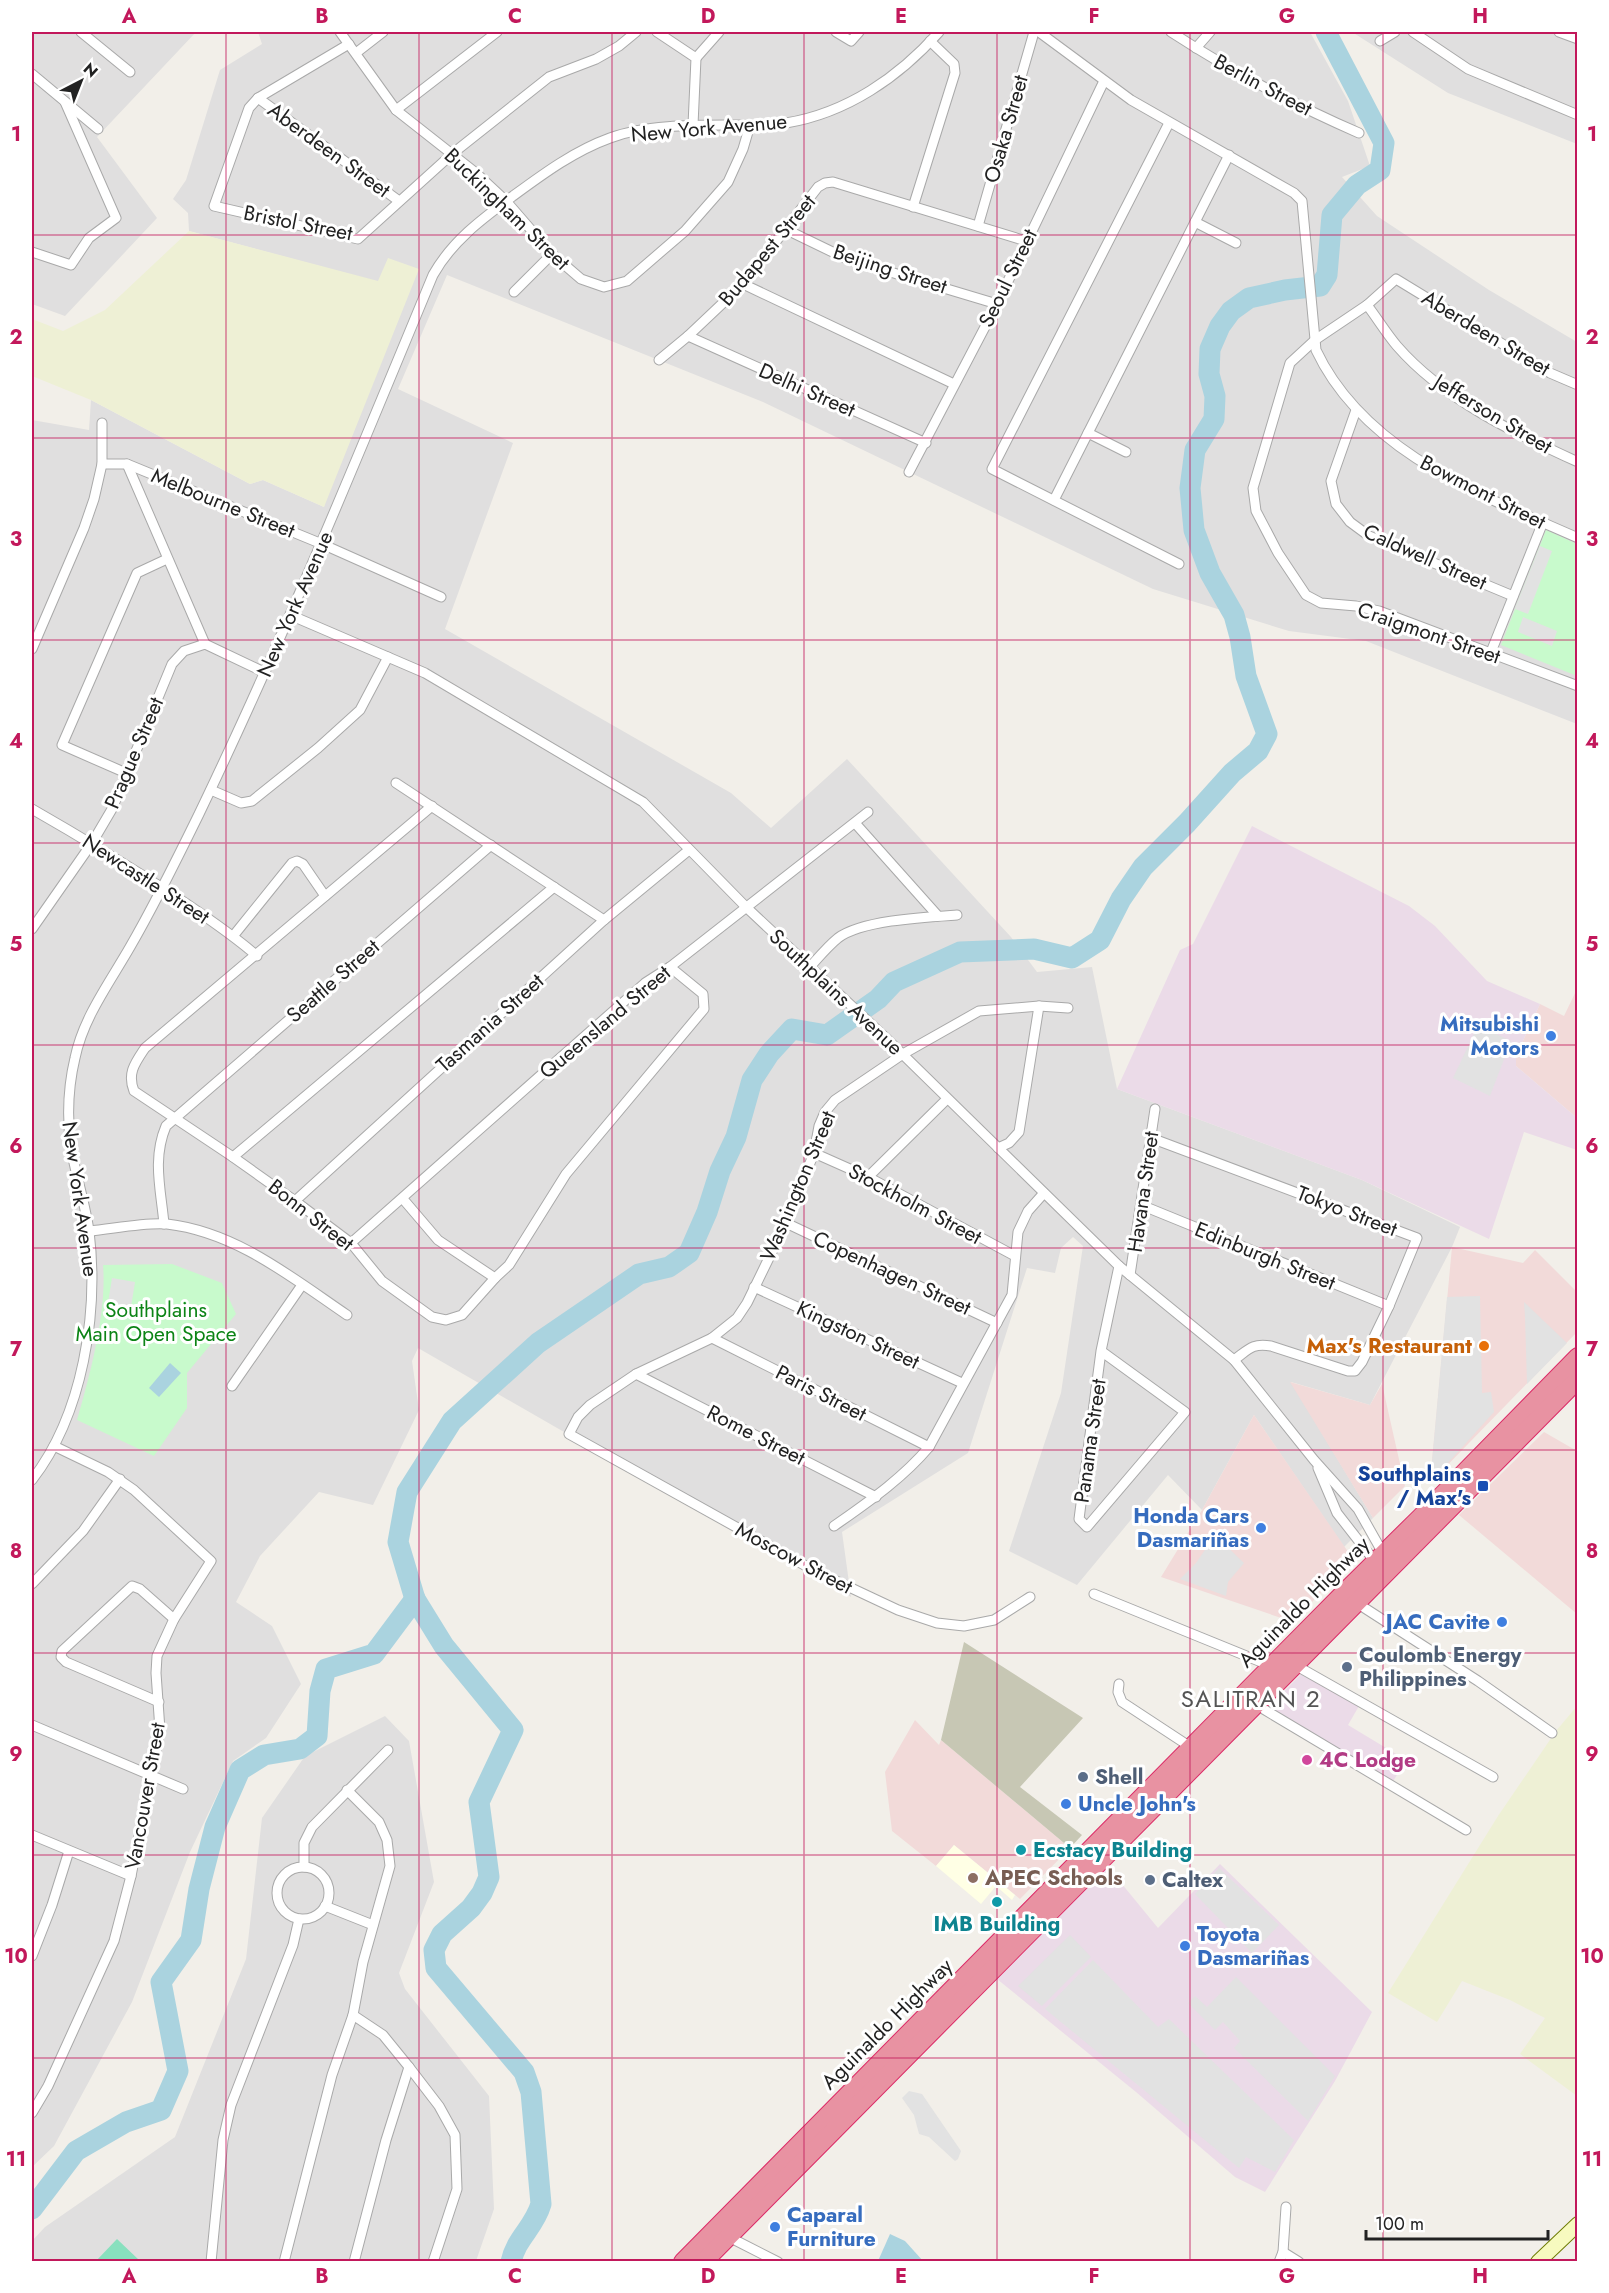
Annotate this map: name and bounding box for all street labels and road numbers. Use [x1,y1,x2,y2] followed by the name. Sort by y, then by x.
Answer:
[1209,47,1317,123] street label: Berlin Street
[976,72,1036,186] street label: Osaka Street
[262,95,396,205] street label: Aberdeen Street
[630,106,789,150] street label: New York Avenue
[437,141,577,277] street label: Buckingham Street
[711,188,823,312] street label: Budapest Street
[241,198,355,248] street label: Bristol Street
[971,224,1045,332] street label: Seoul Street
[829,236,951,302] street label: Beijing Street
[1416,283,1556,383] street label: Aberdeen Street
[754,355,860,425] street label: Delhi Street
[1426,365,1558,461] street label: Jefferson Street
[1415,447,1551,537] street label: Bowmont Street
[147,461,299,545] street label: Melbourne Street
[1359,516,1491,598] street label: Caldwell Street
[249,526,341,682] street label: New York Avenue
[1353,594,1505,672] street label: Craigmont Street
[97,693,171,813] street label: Prague Street
[76,827,216,931] street label: Newcastle Street
[762,922,910,1062] street label: Southplains Avenue
[280,932,386,1030] street label: Seattle Street
[533,958,677,1086] street label: Queensland Street
[430,966,550,1080] street label: Tasmania Street
[753,1106,843,1266] street label: Washington Street
[54,1119,106,1279] street label: New York Avenue
[1120,1130,1166,1254] street label: Havana Street
[843,1156,987,1252] street label: Stockholm Street
[262,1172,360,1258] street label: Bonn Street
[1292,1178,1402,1244] street label: Tokyo Street
[1190,1214,1340,1298] street label: Edinburgh Street
[808,1223,976,1323] street label: Copenhagen Street
[792,1293,924,1377] street label: Kingston Street
[770,1357,872,1429] street label: Paris Street
[1066,1377,1114,1505] street label: Panama Street
[702,1397,810,1473] street label: Rome Street
[730,1515,858,1601] street label: Moscow Street
[1232,1529,1377,1674] street label: Aguinaldo Highway
[117,1720,173,1872] street label: Vancouver Street
[815,1951,960,2096] street label: Aguinaldo Highway

